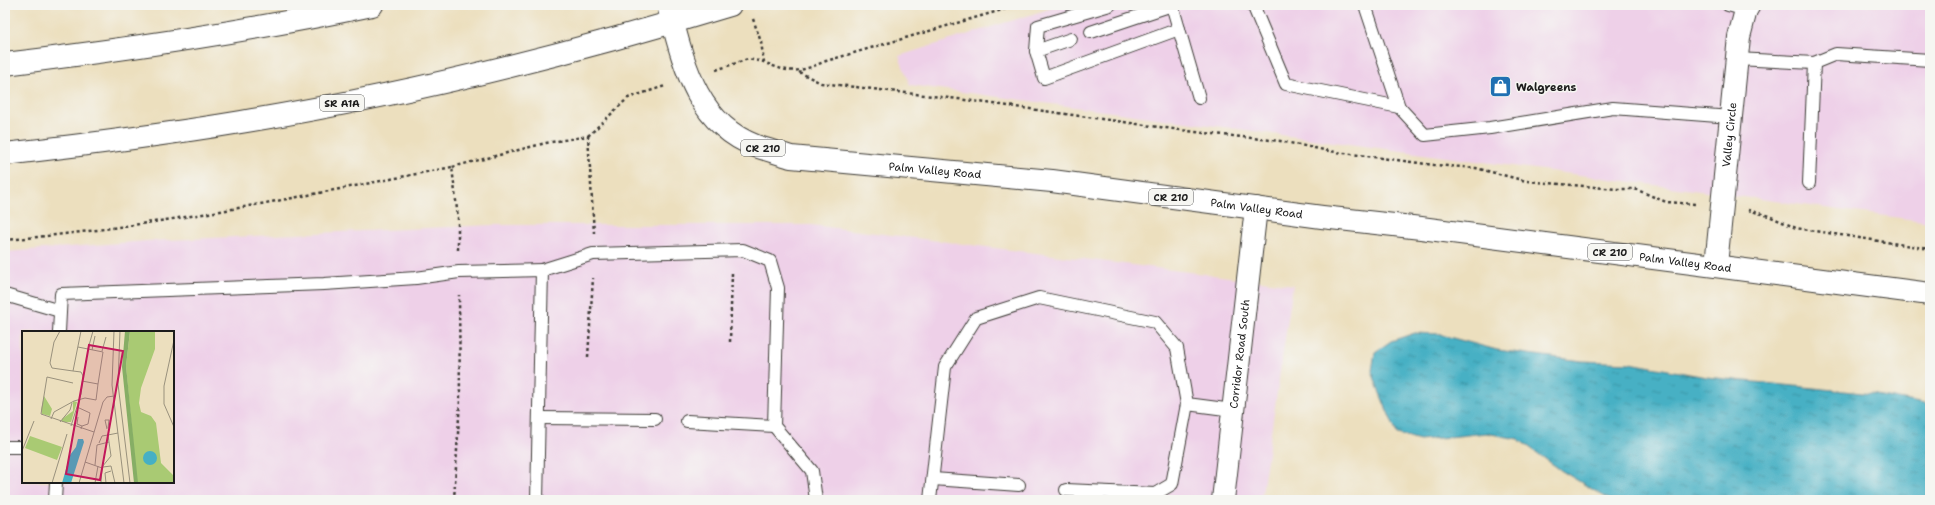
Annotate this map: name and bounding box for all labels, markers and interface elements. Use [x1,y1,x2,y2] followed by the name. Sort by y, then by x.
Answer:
[1487,74,1513,100] shop icon: Walgreens
[1516,80,1577,95] place label: Walgreens
[320,95,364,111] road number: SR A1A
[1719,102,1740,168] street label: Valley Circle
[741,140,785,156] road number: CR 210
[888,159,982,182] street label: Palm Valley Road
[1149,189,1193,205] road number: CR 210
[1210,195,1304,222] street label: Palm Valley Road
[1588,244,1632,260] road number: CR 210
[1638,249,1732,276] street label: Palm Valley Road
[1226,298,1254,409] street label: Corridor Road South
[22,331,174,483] inset map

